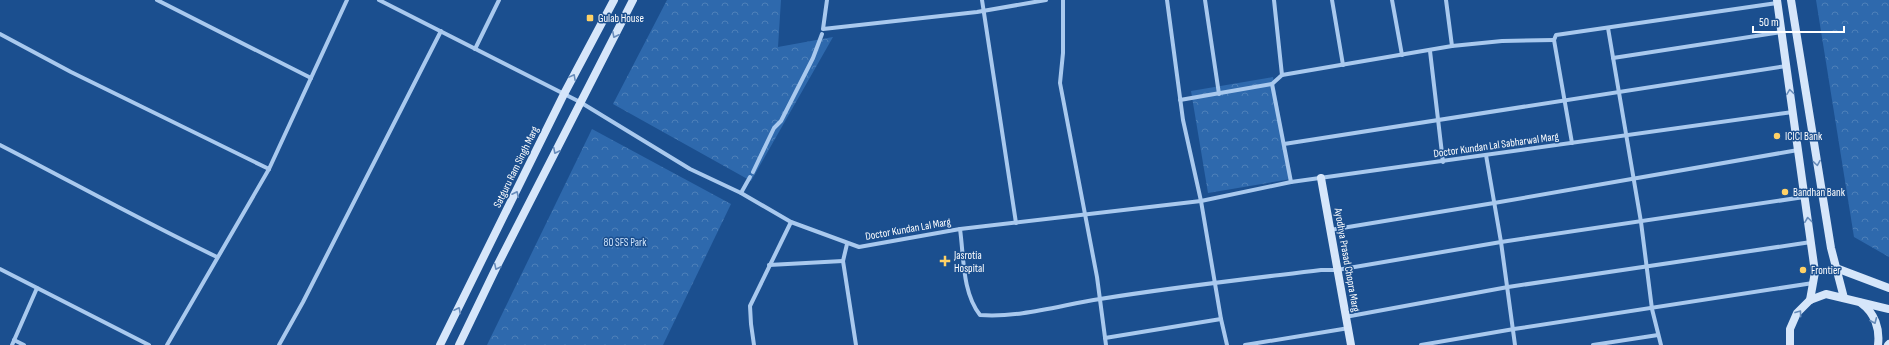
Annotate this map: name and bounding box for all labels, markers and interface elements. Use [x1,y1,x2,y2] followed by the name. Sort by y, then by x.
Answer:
[1753,8,1844,34] scale bar
[598,12,644,25] place label: Gulab House
[585,13,595,23] marker: Gulab House
[1759,15,1779,30] text: 50 m
[612,31,620,38] one-way arrow
[568,74,576,82] one-way arrow
[1786,89,1795,95] one-way arrow
[491,124,542,210] street label: Satguru Ram Singh Marg
[1432,130,1560,160] street label: Doctor Kundan Lal Sabharwal Marg
[1785,130,1823,143] place label: ICICI Bank
[1772,131,1782,141] marker: ICICI Bank
[553,146,561,154] one-way arrow
[1813,160,1821,166] one-way arrow
[1793,186,1846,199] place label: Bandhan Bank
[1780,187,1790,197] marker: Bandhan Bank
[511,191,519,198] one-way arrow
[1331,206,1363,313] street label: Ayodhya Prasad Chopra Marg
[864,215,952,243] street label: Doctor Kundan Lal Marg
[1804,217,1813,224] one-way arrow
[604,236,647,249] park label: 80 SFS Park
[953,249,984,275] place label: Jasrotia Hospital
[939,255,951,267] marker: Jasrotia Hospital
[494,262,502,270] one-way arrow
[1811,264,1840,277] place label: Frontier
[1798,265,1808,275] marker: Frontier
[453,307,460,315] one-way arrow
[1794,310,1802,317] one-way arrow
[1870,317,1878,324] one-way arrow

